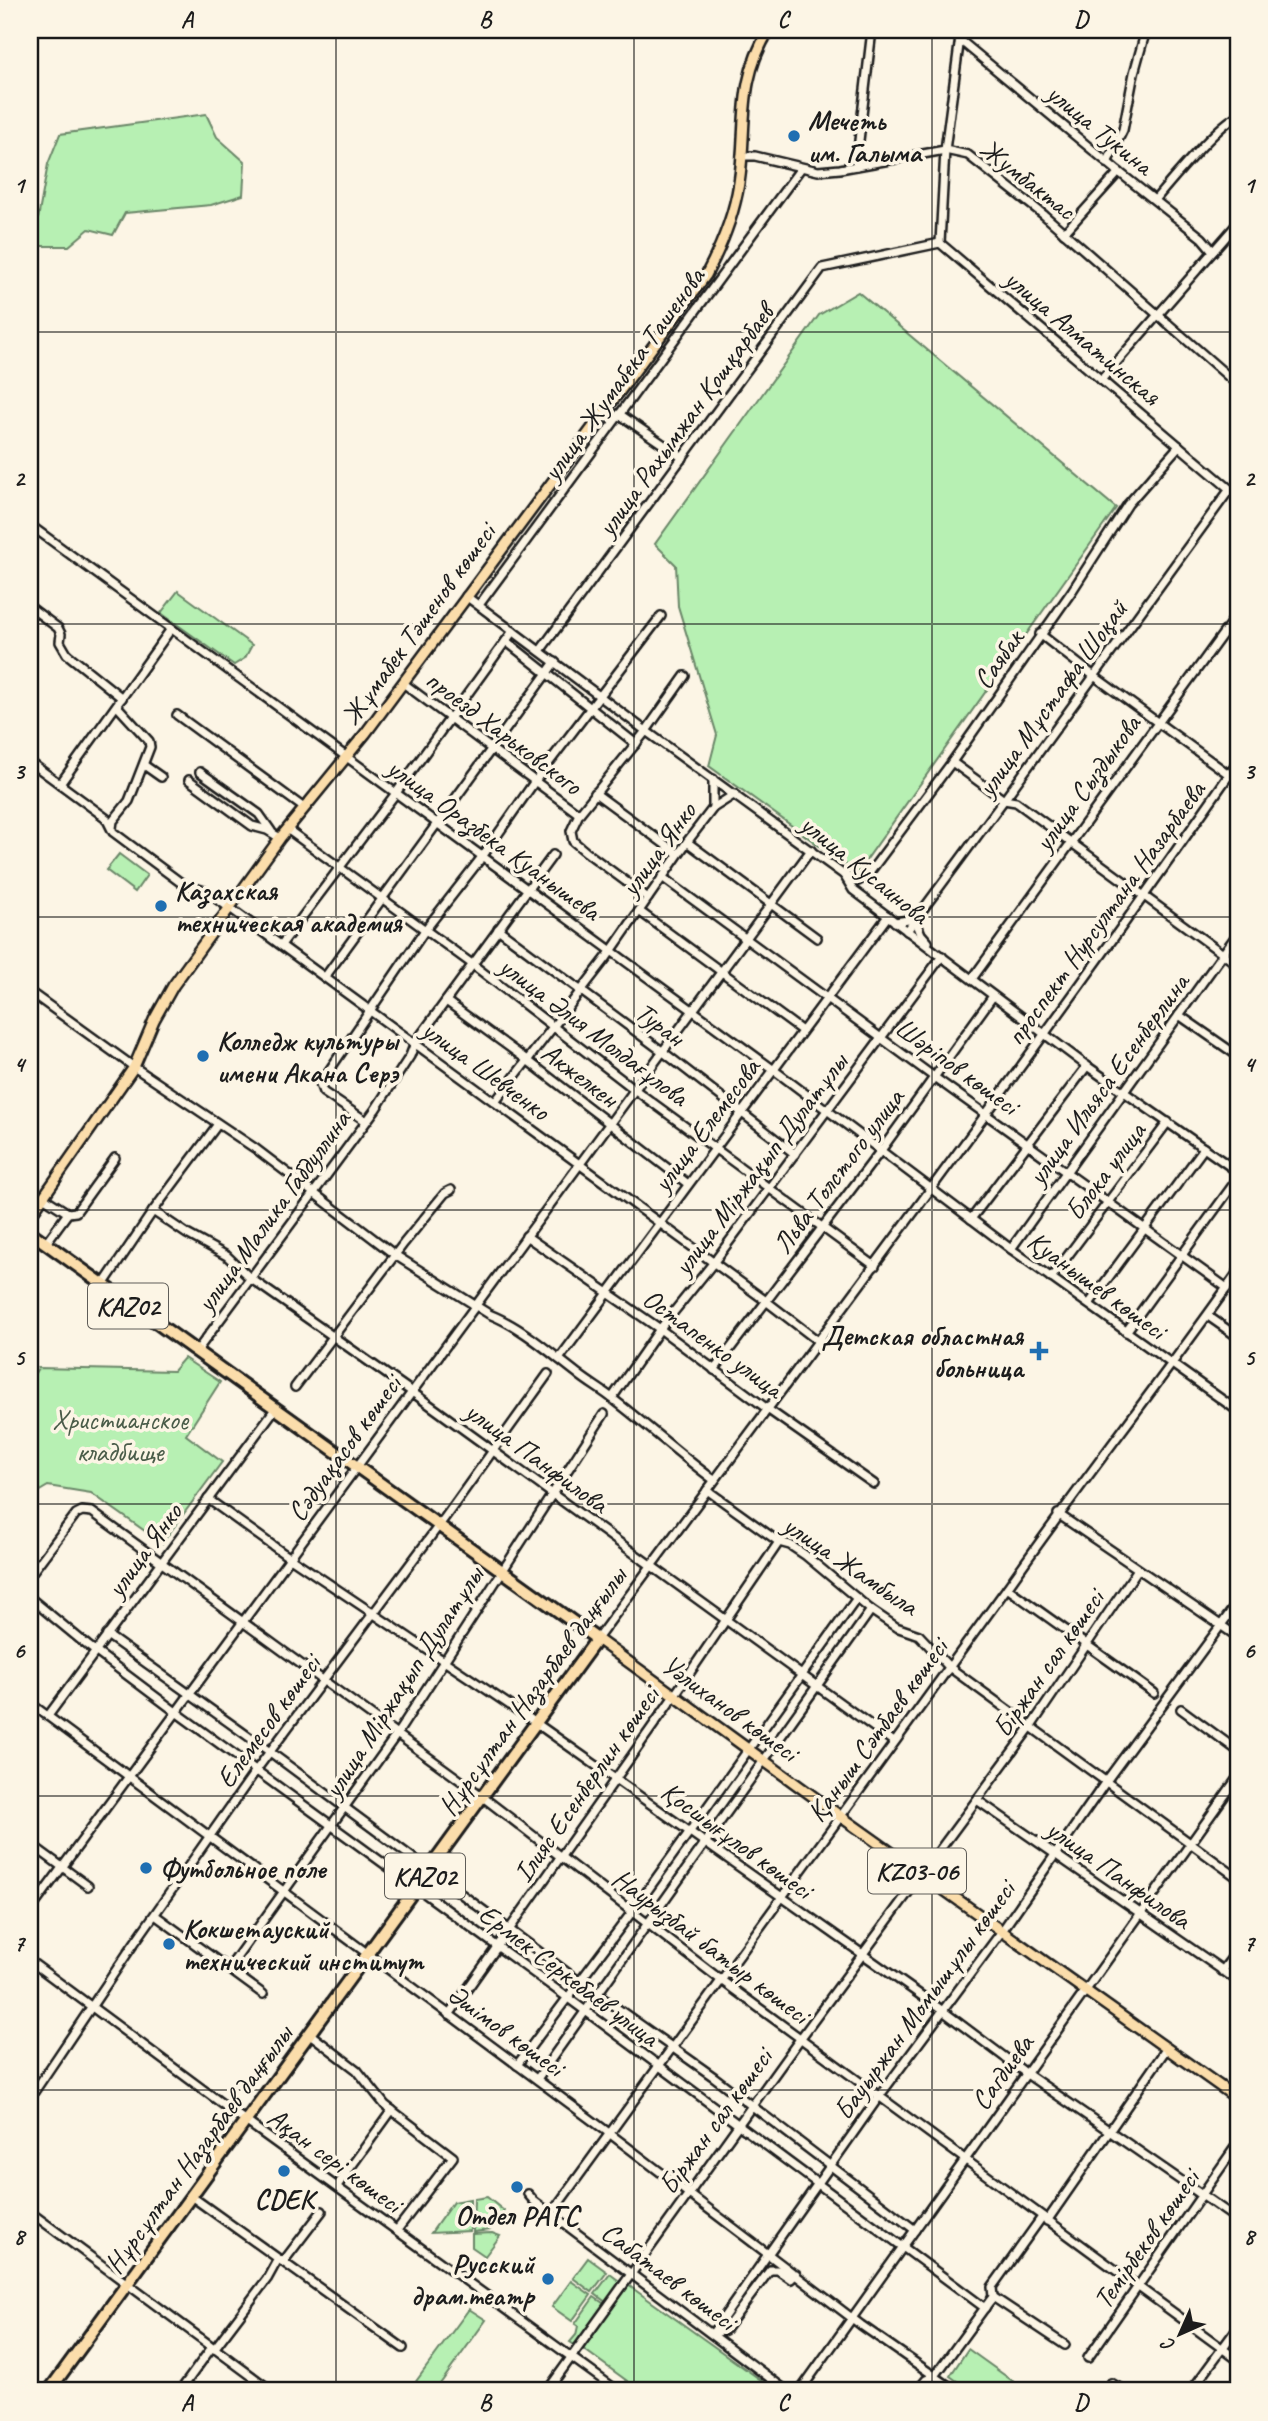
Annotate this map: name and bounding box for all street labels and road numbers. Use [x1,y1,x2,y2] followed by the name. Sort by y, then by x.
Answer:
[1038,74,1162,184] street label: улица Тукина
[973,131,1084,228] street label: Жумбактас
[533,259,713,489] street label: улица Жумабека Ташенова
[996,260,1169,413] street label: улица Алматинская
[588,293,784,545] street label: улица Рахымжан Қошқарбаев
[333,513,505,732] street label: Жұмабек Тәшенов көшесі
[968,592,1136,805] street label: улица Мұстафа Шоқай
[965,620,1033,696] street label: Саябак
[419,662,591,804] street label: проезд Харьковского
[1025,707,1150,860] street label: улица Сыздыкова
[378,749,609,930] street label: улица Оразбека Куанышева
[997,773,1214,1052] street label: проспект Нурсултана Назарбаева
[611,793,705,904] street label: улица Янко
[792,805,938,933] street label: улица Кусаинова
[491,947,697,1115] street label: улица Әлия Молдағұлова
[1018,964,1198,1193] street label: улица Ильяса Есенберлина
[628,994,693,1055] street label: Туран
[888,1010,1029,1125] street label: Шәріпов көшесі
[414,1011,559,1129] street label: улица Шевченко
[535,1035,627,1116] street label: Акжелкен
[664,1044,856,1284] street label: улица Міржақып Дулатұлы
[643,1050,769,1200] street label: улица Елемесова
[765,1080,912,1260] street label: Льва Толстого улица
[187,1102,359,1320] street label: улица Малика Габдуллина
[1057,1114,1154,1227] street label: Блока улица
[1021,1223,1176,1349] street label: Қуанышев көшесі
[636,1280,792,1407] street label: Остапенко улица
[88,1284,168,1329] road number: KАZ02
[279,1365,411,1528] street label: Сәдуақасов көшесі
[457,1392,617,1522] street label: улица Панфилова
[97,1494,191,1605] street label: улица Янко
[775,1506,927,1624] street label: улица Жамбыла
[314,1558,492,1806] street label: улица Міржақып Дулатұлы
[430,1558,636,1823] street label: Нұрсұлтан Назарбаев даңғылы
[984,1579,1114,1743] street label: Біржан сал көшесі
[799,1628,957,1828] street label: Қаныш Сәтбаев көшесі
[208,1645,330,1794] street label: Елемесов көшесі
[655,1647,808,1771] street label: Уәлиханов көшесі
[505,1676,669,1889] street label: Ілияс Есенберлин көшесі
[655,1773,823,1909] street label: Қосшығұлов көшесі
[1038,1810,1199,1938] street label: улица Панфилова
[868,1848,966,1894] road number: KZ03-06
[385,1854,465,1898] road number: KАZ02
[605,1860,819,2035] street label: Наурызбай батыр көшесі
[825,1871,1025,2126] street label: Бауыржан Момышұлы көшесі
[472,1896,667,2055] street label: Ермек Серкебаев улица
[441,1976,574,2086] street label: Әшімов көшесі
[96,2016,302,2281] street label: Нұрсұлтан Назарбаев даңғылы
[963,2026,1042,2117] street label: Сагдиева
[650,2038,782,2201] street label: Біржан сал көшесі
[261,2099,412,2223] street label: Ақан сері көшесі
[1085,2160,1209,2315] street label: Темірбеков көшесі
[595,2214,746,2340] street label: Сабатаев көшесі

